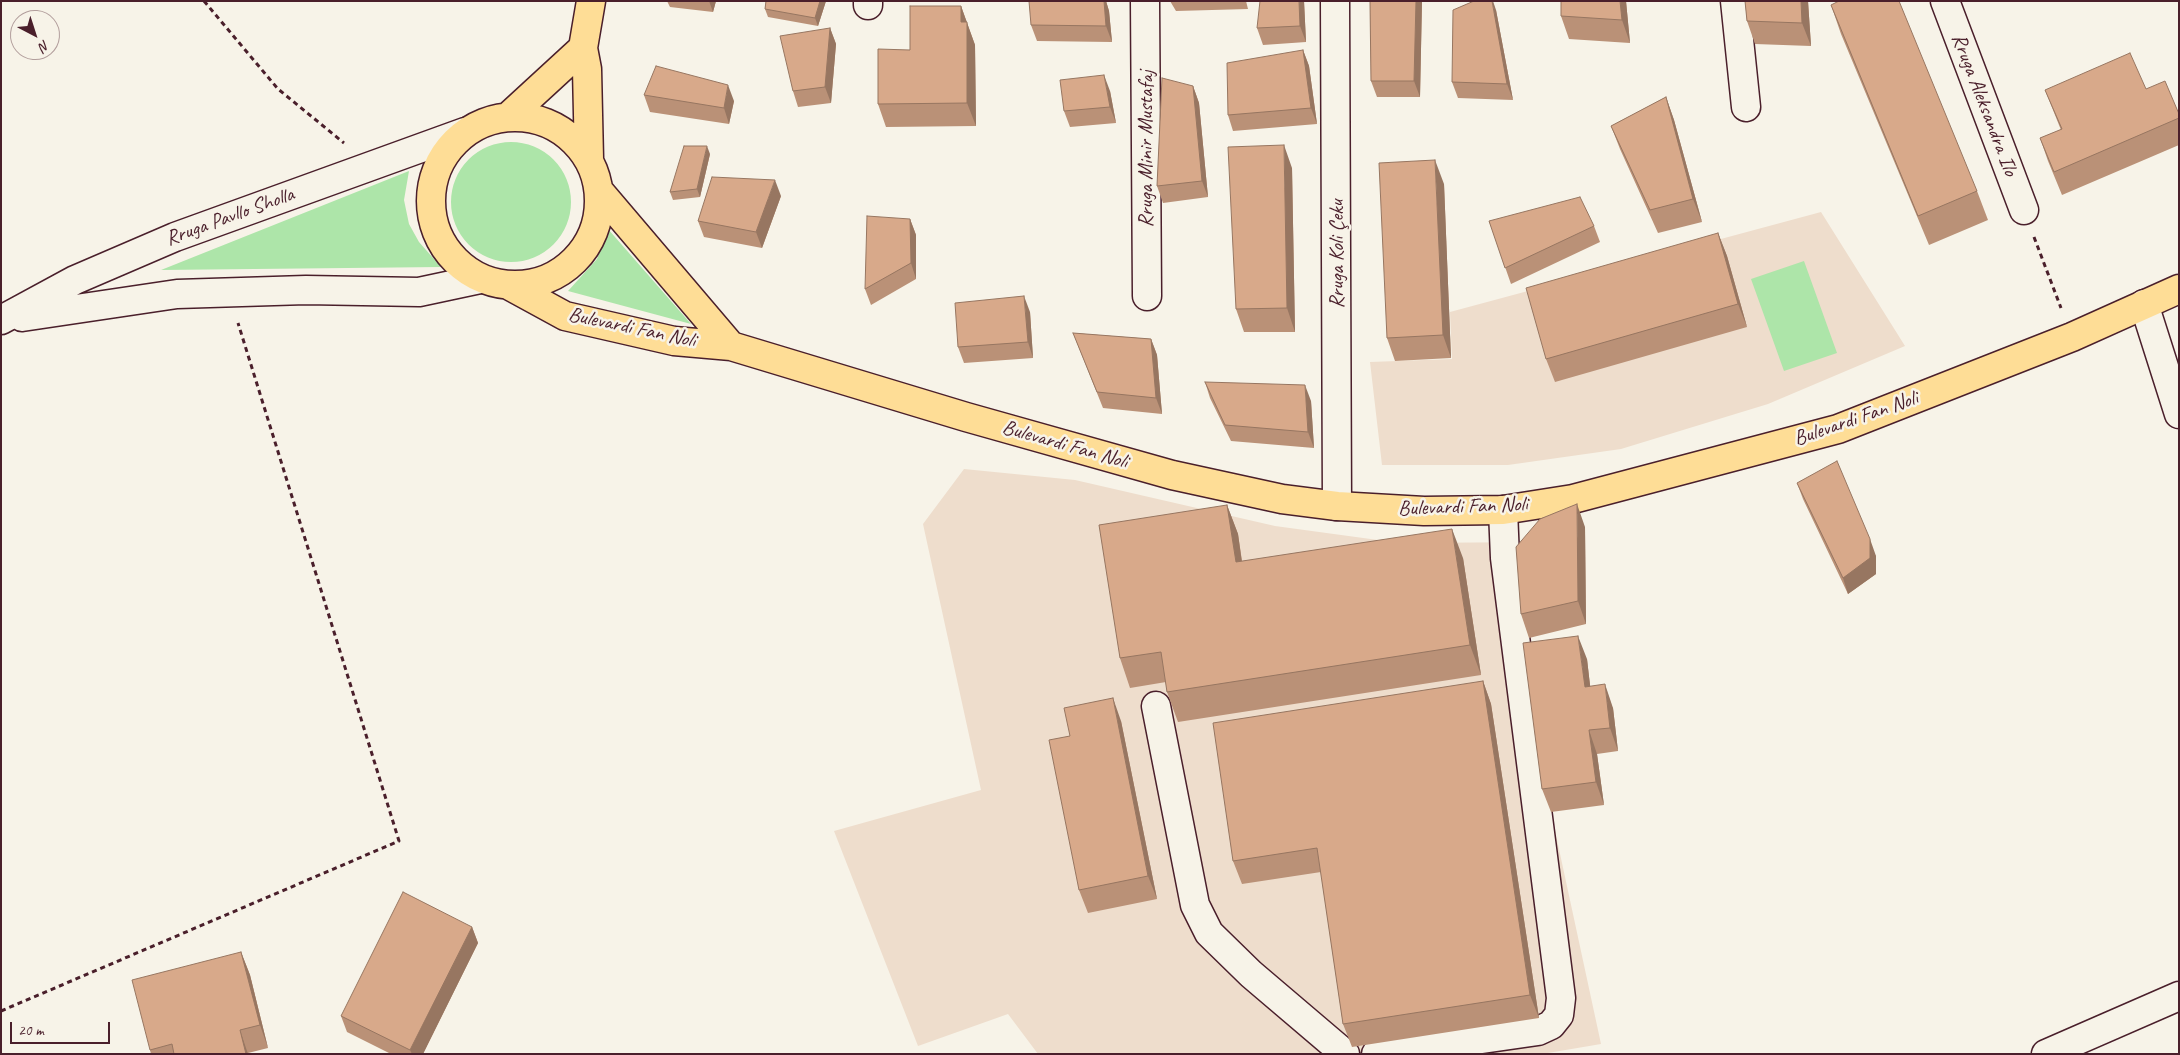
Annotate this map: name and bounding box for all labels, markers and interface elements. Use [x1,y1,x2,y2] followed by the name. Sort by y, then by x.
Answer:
[10,10,60,60] north arrow
[1945,30,2023,180] street label: Rruga Aleksandra Ilo
[36,37,53,55] text: N
[1133,71,1159,227] street label: Rruga Minir Mustafaj
[162,182,298,252] street label: Rruga Pavllo Sholla
[1324,199,1350,309] street label: Rruga Koli Çeku
[566,302,698,354] street label: Bulevardi Fan Noli
[1791,386,1921,452] street label: Bulevardi Fan Noli
[999,415,1131,475] street label: Bulevardi Fan Noli
[1398,492,1528,522] street label: Bulevardi Fan Noli
[12,1012,112,1044] scale bar
[18,1021,44,1040] text: 20 m

